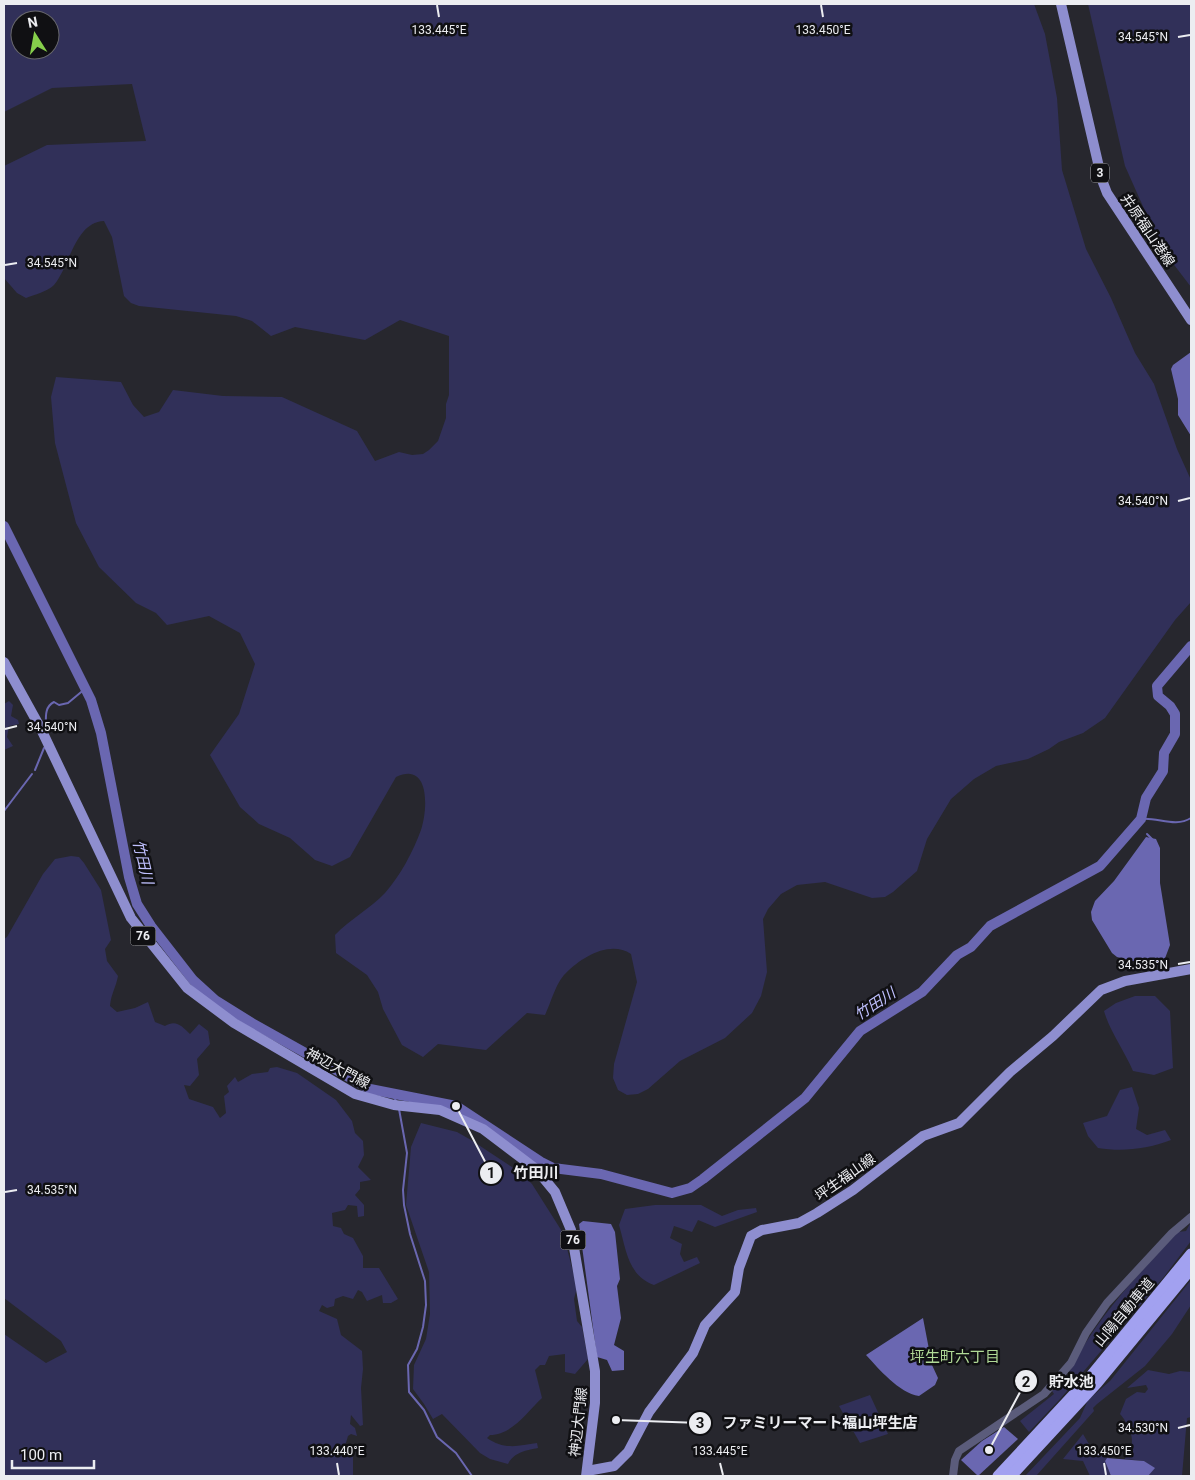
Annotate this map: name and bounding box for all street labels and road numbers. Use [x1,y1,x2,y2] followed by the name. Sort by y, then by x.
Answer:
[1091,164,1109,182] road number: 3
[1118,191,1178,269] street label: 井原福山港線
[130,926,156,946] road number: 76
[303,1045,373,1091] street label: 神辺大門線
[812,1150,878,1204] street label: 坪生福山線
[560,1230,586,1250] road number: 76
[1091,1275,1157,1349] street label: 山陽自動車道
[566,1386,590,1458] street label: 神辺大門線

